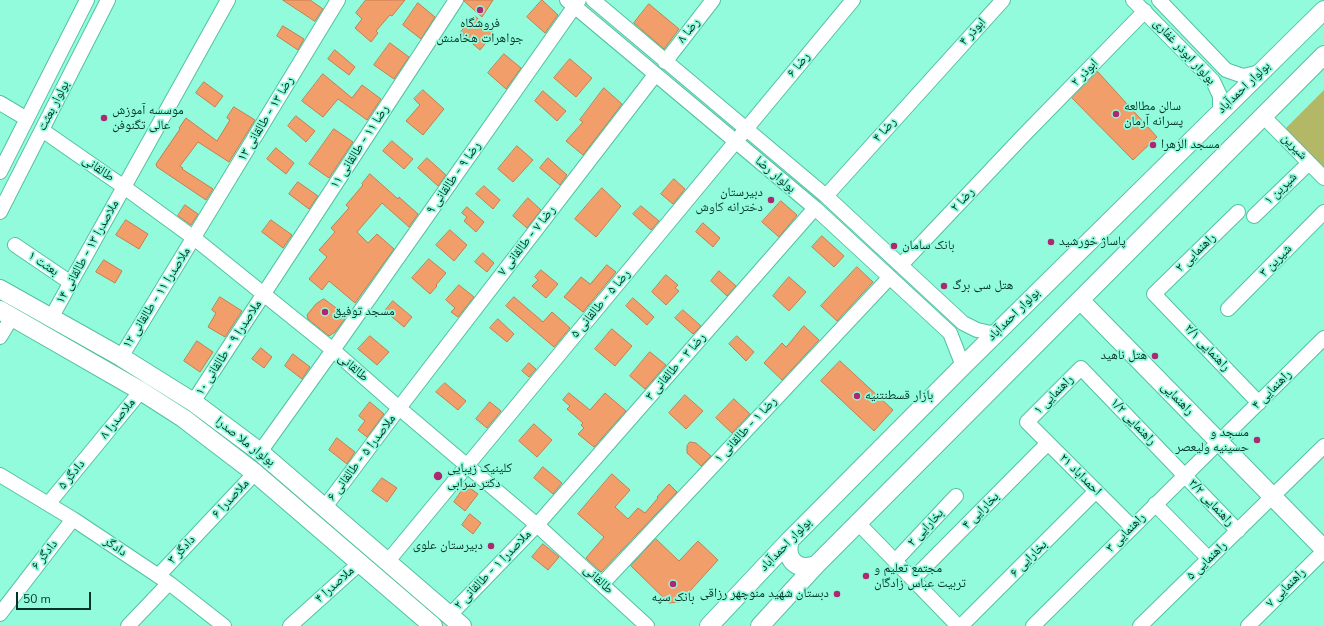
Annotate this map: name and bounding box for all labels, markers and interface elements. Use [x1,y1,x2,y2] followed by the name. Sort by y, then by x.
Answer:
[475,5,485,15] marker: فروشگاه جواهرات هخامنش
[674,15,704,47] street label: رضا ۸
[956,15,990,49] street label: ابوذر ۴
[436,16,524,47] place label: فروشگاه جواهرات هخامنش
[1150,16,1218,88] street label: بولوار ابوذر غفاری
[784,49,814,81] street label: رضا ۶
[1068,56,1102,90] street label: ابوذر ۲
[1214,59,1274,117] street label: بولوار احمدآباد
[235,74,297,164] street label: رضا ۱۳ - طالقانی ۱۳
[35,78,73,134] street label: بولوار بعثت
[1124,99,1183,130] place label: سالن مطالعه پسرانه آرمان
[327,102,393,192] street label: رضا ۱۱ - طالقانی ۱۱
[112,103,184,134] place label: موسسه آموزش عالی تگنوفن
[1111,109,1121,119] marker: سالن مطالعه پسرانه آرمان
[99,113,109,123] marker: موسسه آموزش عالی تگنوفن
[870,114,900,146] street label: رضا ۴
[1278,131,1310,163] street label: شیرین
[1161,137,1220,153] place label: مسجد الزهرا
[423,139,485,217] street label: رضا ۹ - طالقانی ۹
[1148,140,1158,150] marker: مسجد الزهرا
[79,152,117,186] street label: طالقانی
[751,153,799,197] street label: بولوار رضا
[1261,170,1301,208] street label: شیرین ۱
[696,185,763,216] place label: دبیرستان دخترانه کاوش
[948,185,978,215] street label: رضا ۲
[766,195,776,205] marker: دبیرستان دخترانه کاوش
[53,197,123,307] street label: ملاصدرا ۱۳ - طالقانی ۱۴
[495,203,559,279] street label: رضا ۷ - طالقانی ۷
[1173,230,1219,276] street label: راهنمایی ۲
[1059,234,1126,250] place label: پاساژ خورشید
[1046,237,1056,247] marker: پاساژ خورشید
[902,238,955,254] place label: بانک سامان
[889,241,899,251] marker: بانک سامان
[1256,241,1296,281] street label: شیرین ۳
[120,245,194,351] street label: ملاصدرا ۱۱ - طالقانی ۱۲
[25,248,61,280] street label: بعثت ۱
[568,267,634,341] street label: رضا ۵ - طالقانی ۵
[952,278,1013,294] place label: هتل سی برگ
[939,281,949,291] marker: هتل سی برگ
[984,285,1044,345] street label: بولوار احمدآباد
[192,298,266,398] street label: ملاصدرا ۹ - طالقانی ۱۰
[333,304,395,320] place label: مسجد توفیق
[320,307,330,317] marker: مسجد توفیق
[1181,321,1233,375] street label: راهنمایی ۲/۱
[642,330,710,404] street label: رضا ۳ - طالقانی ۳
[1100,348,1147,364] place label: هتل ناهید
[335,350,371,386] street label: طالقانی
[1150,351,1160,361] marker: هتل ناهید
[1249,367,1295,413] street label: راهنمایی ۴
[1031,372,1077,418] street label: راهنمایی ۱
[1157,379,1197,419] street label: راهنمایی
[865,388,933,404] place label: بازار قسطنتنیه
[852,391,862,401] marker: بازار قسطنتنیه
[711,394,781,466] street label: رضا ۱ - طالقانی ۱
[1107,395,1159,449] street label: راهنمایی ۱/۲
[97,396,139,442] street label: ملاصدرا ۸
[324,412,400,504] street label: ملاصدرا ۵ - طالقانی ۶
[212,414,278,470] street label: بولوار ملا صدرا
[1175,425,1249,456] place label: مسجد و حسینیه ولیعصر
[1252,435,1262,445] marker: مسجد و حسینیه ولیعصر
[1056,451,1104,499] street label: احمداباد ۲۱
[55,457,89,493] street label: دادگر ۵
[447,461,512,492] place label: کلینیک زیبایی دکتر سرابی
[432,470,444,482] marker: کلینیک زیبایی دکتر سرابی
[209,476,253,522] street label: ملاصدرا ۶
[1185,476,1237,530] street label: راهنمایی ۳/۲
[959,489,1003,533] street label: بخارایی ۴
[905,506,947,550] street label: بخارایی ۲
[1103,510,1149,556] street label: راهنمایی ۳
[757,515,815,575] street label: بولوار احمدآباد
[451,527,535,613] street label: ملاصدرا ۱ - طالقانی ۲
[165,532,199,568] street label: دادگر ۳
[100,534,130,560] street label: دادگر
[28,537,62,573] street label: دادگر ۶
[1007,537,1051,581] street label: بخارایی ۶
[413,538,483,554] place label: دبیرستان علوی
[1184,538,1230,584] street label: راهنمایی ۵
[486,541,496,551] marker: دبیرستان علوی
[874,561,966,592] place label: مجتمع تعلیم و تربیت عباس زادگان
[580,562,616,598] street label: طالقانی
[312,563,358,607] street label: ملاصدرا ۴
[1263,565,1309,611] street label: راهنمایی ۷
[861,571,871,581] marker: مجتمع تعلیم و تربیت عباس زادگان
[668,579,678,589] marker: بانک سپه
[18,584,93,610] scale bar
[700,586,829,602] place label: دبستان شهید منوچهر رزاقی
[832,589,842,599] marker: دبستان شهید منوچهر رزاقی
[652,590,694,606] place label: بانک سپه
[23,591,51,607] text: 50 m

